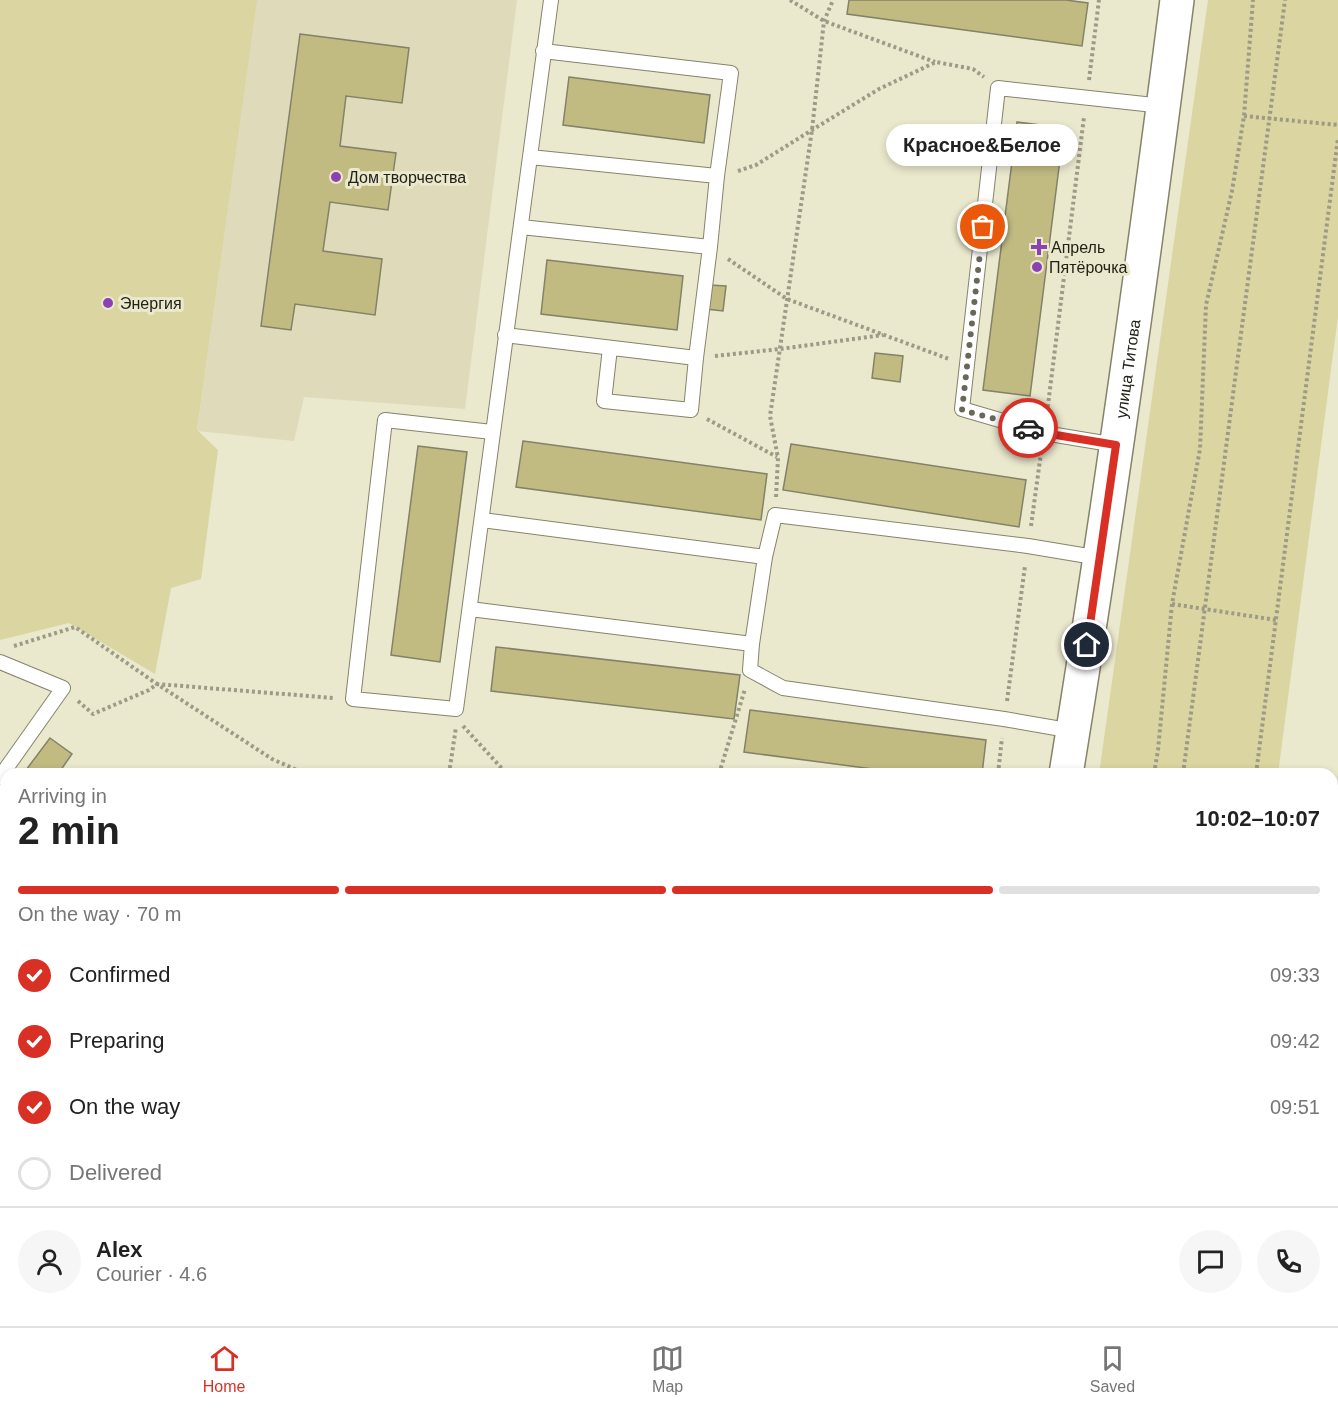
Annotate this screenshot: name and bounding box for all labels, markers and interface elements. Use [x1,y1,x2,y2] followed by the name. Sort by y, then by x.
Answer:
[887,125,1079,167] callout: Красное&Белое
[903,134,1061,156] text: Красное&Белое
[348,169,466,186] place label: Дом творчества
[329,170,343,184] marker: Дом творчества
[957,201,1008,252] pin
[966,210,999,243] icon: bag
[1051,239,1105,256] place label: Апрель
[1032,240,1046,254] marker: Апрель
[1049,259,1128,276] place label: Пятёрочка
[1030,260,1044,274] marker: Пятёрочка
[120,295,182,312] place label: Энергия
[101,296,115,310] marker: Энергия
[1113,318,1143,419] street label: улица Титова
[998,398,1058,458] courier
[1012,412,1045,445] icon: car
[1061,619,1112,670] pin
[1070,628,1103,661] icon: home
[18,785,107,807] text: Arriving in
[1195,806,1320,831] text: 10:02–10:07
[18,809,120,852] text: 2 min
[18,903,181,925] text: On the way · 70 m
[18,959,51,992] icon: check
[69,962,170,987] text: Confirmed
[1270,964,1320,986] text: 09:33
[18,1025,51,1058] icon: check
[69,1028,164,1053] text: Preparing
[1270,1030,1320,1052] text: 09:42
[18,1091,51,1124] icon: check
[69,1094,180,1119] text: On the way
[1270,1096,1320,1118] text: 09:51
[69,1160,162,1185] text: Delivered
[18,1230,81,1293] button: person
[1179,1230,1242,1293] button: chat
[1257,1230,1320,1293] button: phone
[96,1237,142,1262] text: Alex
[96,1263,207,1285] text: Courier · 4.6
[203,1342,246,1396] tab: Home
[651,1342,684,1396] tab: Map
[1090,1342,1135,1396] tab: Saved

